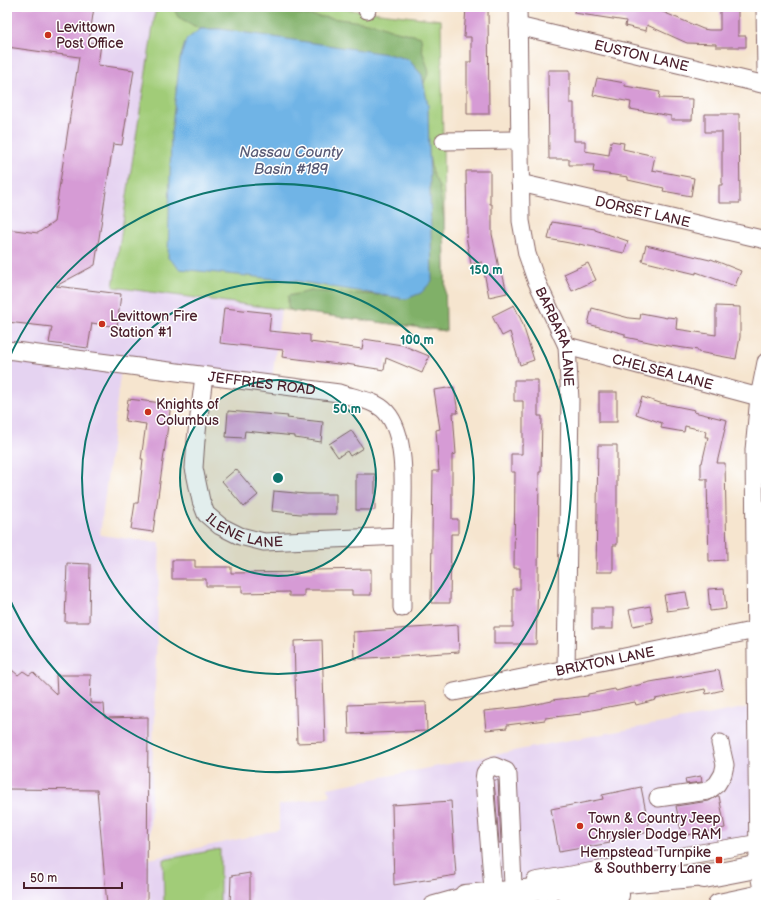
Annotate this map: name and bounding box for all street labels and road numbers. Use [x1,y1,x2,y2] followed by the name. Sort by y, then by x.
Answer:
[592,36,690,75] street label: EUSTON LANE
[593,193,692,231] street label: DORSET LANE
[531,284,577,387] street label: BARBARA LANE
[610,350,715,393] street label: CHELSEA LANE
[207,368,317,399] street label: JEFFRIES ROAD
[202,510,283,551] street label: ILENE LANE
[554,643,656,680] street label: BRIXTON LANE

